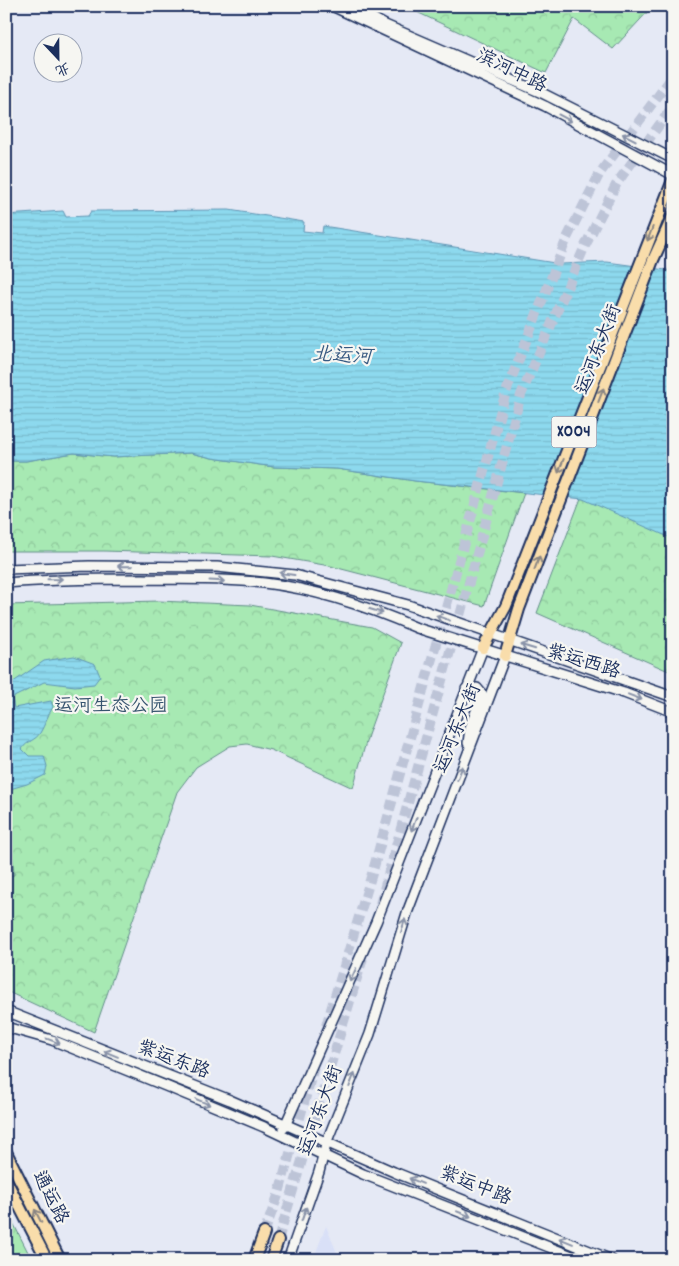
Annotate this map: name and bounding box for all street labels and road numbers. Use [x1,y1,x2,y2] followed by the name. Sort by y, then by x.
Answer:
[471,43,551,101] street label: 滨河中路
[570,301,630,399] street label: 运河东大街
[552,417,596,448] road number: X004
[543,639,623,687] street label: 紫运西路
[429,680,489,778] street label: 运河东大街
[133,1035,213,1087] street label: 紫运东路
[293,1062,351,1160] street label: 运河东大街
[435,1160,515,1214] street label: 紫运中路
[24,1166,74,1230] street label: 通运路

